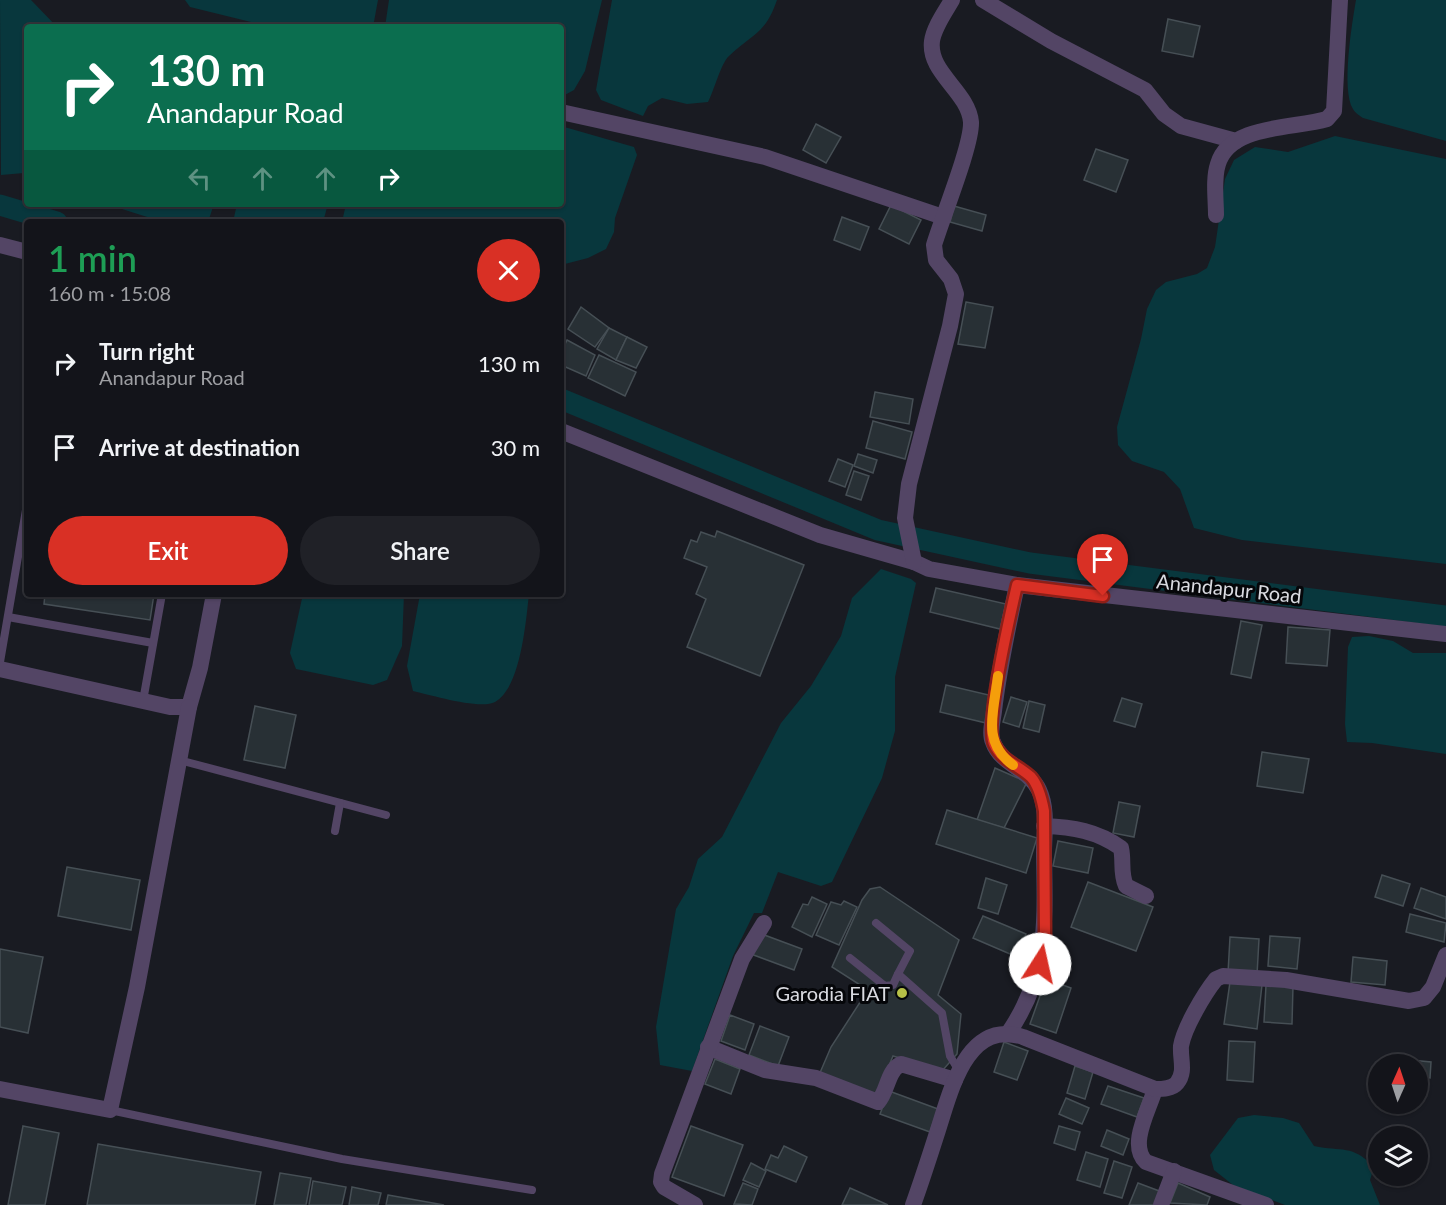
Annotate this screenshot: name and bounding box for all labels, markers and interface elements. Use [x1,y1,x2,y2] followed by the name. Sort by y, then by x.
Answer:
[147,45,265,95] text: 130 m
[48,48,126,126] icon: right
[147,96,344,129] text: Anandapur Road
[183,162,216,195] icon: left
[246,162,279,195] icon: ahead
[309,162,342,195] icon: ahead
[372,162,405,195] icon: right
[48,236,137,280] text: 1 min
[477,239,540,302] button: close
[48,281,171,305] text: 160 m · 15:08
[99,338,194,365] text: Turn right
[48,347,81,380] icon: right
[478,350,540,377] text: 130 m
[99,365,245,389] text: Anandapur Road
[48,431,81,464] icon: arrive
[99,434,300,461] text: Arrive at destination
[491,434,540,461] text: 30 m
[48,516,288,585] button: Exit
[300,516,540,585] button: Share
[1077,534,1128,596] pin
[1086,543,1119,576] icon: arrive
[1155,568,1303,608] street label: Anandapur Road
[1008,932,1072,996] position arrow
[775,981,890,1005] place label: Garodia FIAT
[895,986,909,1000] marker: Garodia FIAT
[1368,1054,1428,1114] north arrow
[1368,1054,1428,1186] map controls
[1368,1126,1428,1186] button: layers

